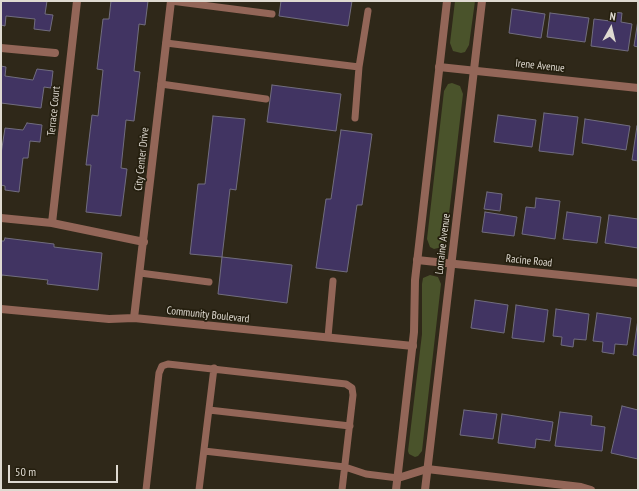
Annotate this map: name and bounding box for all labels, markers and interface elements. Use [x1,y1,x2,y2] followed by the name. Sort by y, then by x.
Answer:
[591,8,631,48] north arrow
[609,9,617,23] text: N
[515,57,565,75] street label: Irene Avenue
[45,85,63,137] street label: Terrace Court
[132,127,152,191] street label: City Center Drive
[433,213,453,275] street label: Lorraine Avenue
[505,252,553,270] street label: Racine Road
[166,304,250,326] street label: Community Boulevard
[10,457,120,483] scale bar
[15,464,36,479] text: 50 m

